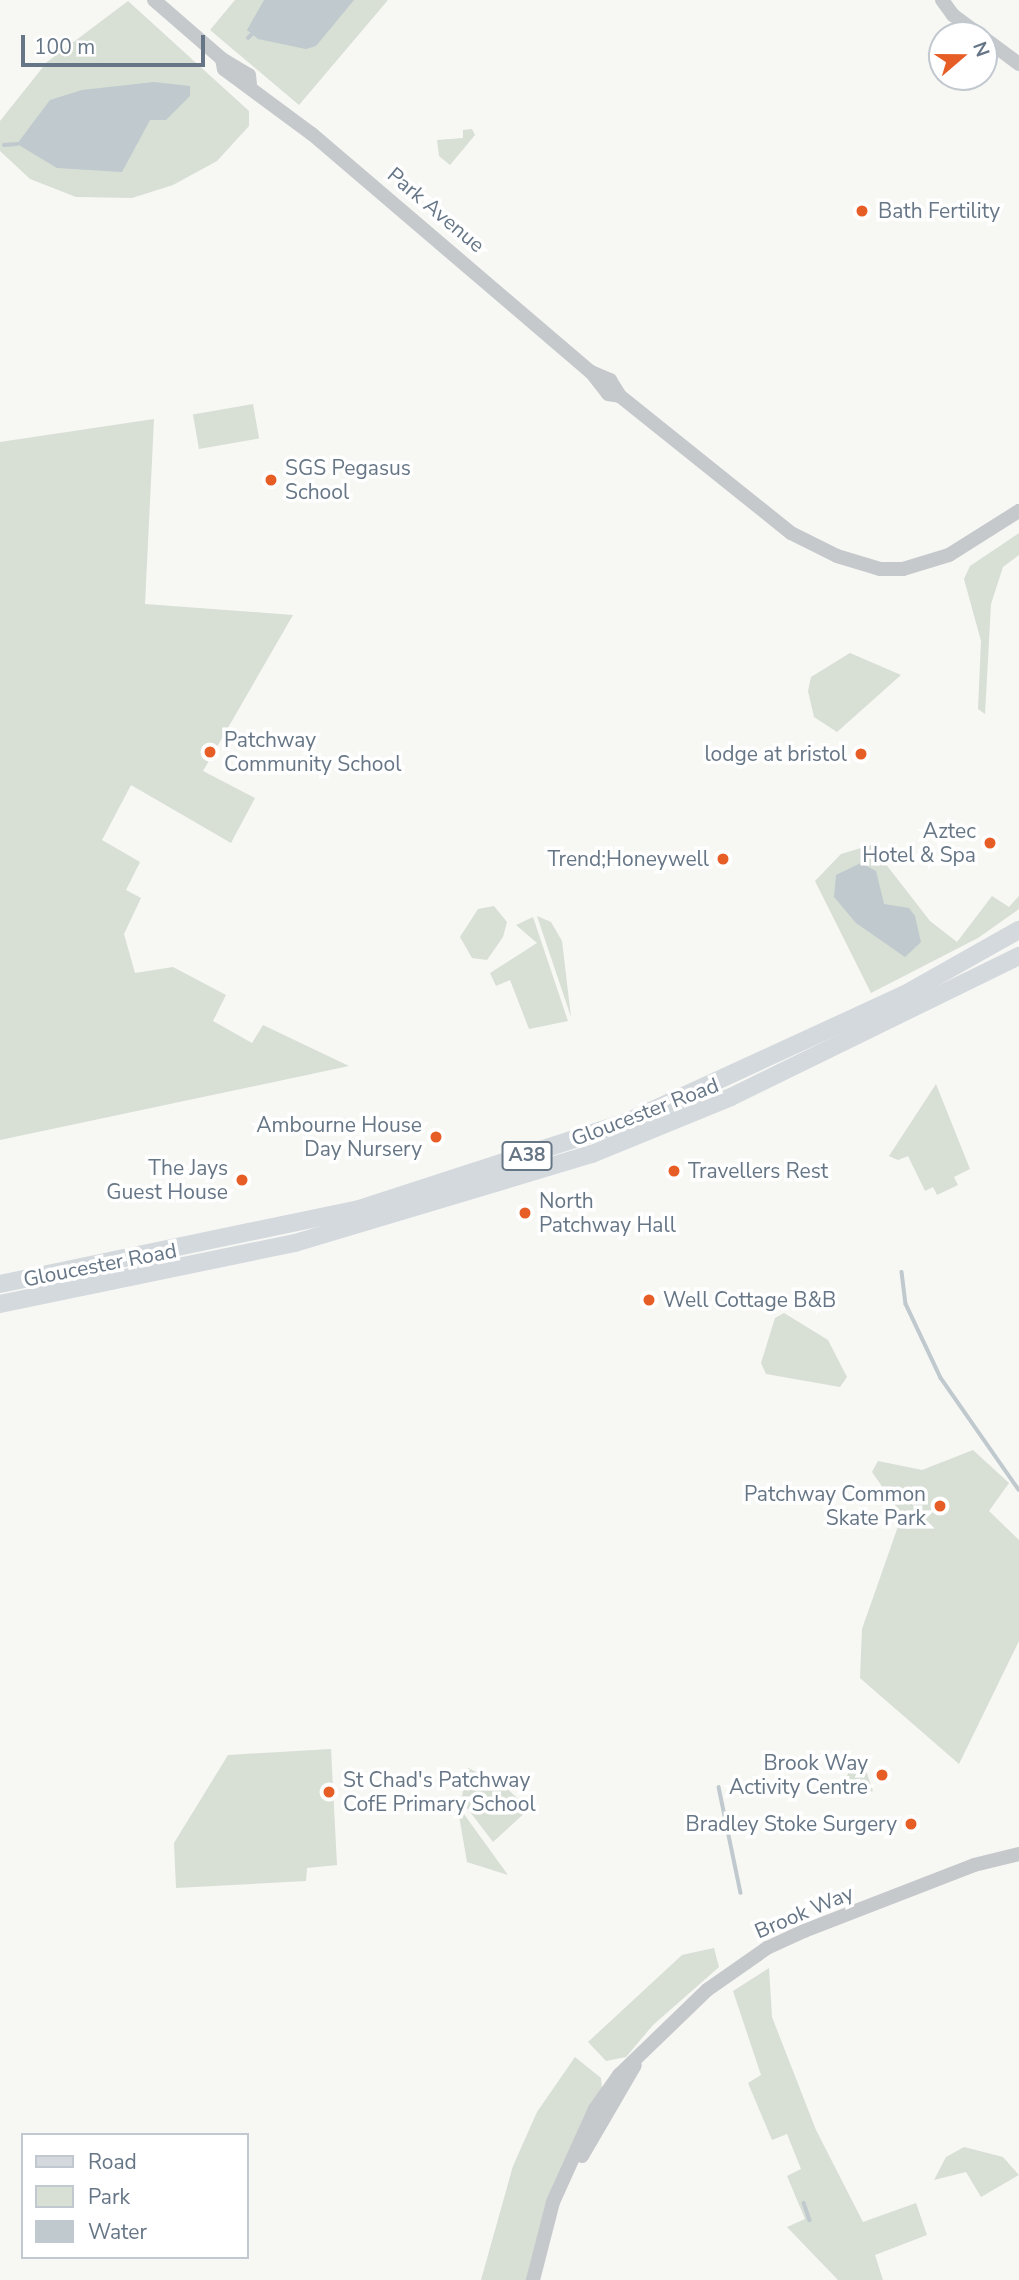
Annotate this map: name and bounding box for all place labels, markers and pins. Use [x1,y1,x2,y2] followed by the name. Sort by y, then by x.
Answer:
[878,198,1000,224] place label: Bath Fertility
[852,201,872,221] marker: Bath Fertility
[285,455,411,505] place label: SGS Pegasus School
[263,472,279,488] marker: SGS Pegasus School
[224,727,401,777] place label: Patchway Community School
[704,741,847,767] place label: lodge at bristol
[202,744,218,760] marker: Patchway Community School
[853,746,869,762] marker: lodge at bristol
[862,818,976,868] place label: Aztec Hotel & Spa
[982,835,998,851] marker: Aztec Hotel & Spa
[548,846,709,872] place label: Trend;Honeywell
[715,851,731,867] marker: Trend;Honeywell
[256,1112,422,1162] place label: Ambourne House Day Nursery
[428,1129,444,1145] marker: Ambourne House Day Nursery
[106,1155,228,1205] place label: The Jays Guest House
[688,1158,828,1184] place label: Travellers Rest
[666,1163,682,1179] marker: Travellers Rest
[234,1172,250,1188] marker: The Jays Guest House
[539,1188,676,1238] place label: North Patchway Hall
[517,1205,533,1221] marker: North Patchway Hall
[663,1287,836,1313] place label: Well Cottage B&B
[641,1292,657,1308] marker: Well Cottage B&B
[744,1481,926,1531] place label: Patchway Common Skate Park
[932,1498,948,1514] marker: Patchway Common Skate Park
[729,1750,868,1800] place label: Brook Way Activity Centre
[343,1767,536,1817] place label: St Chad's Patchway CofE Primary School
[874,1767,890,1783] marker: Brook Way Activity Centre
[321,1784,337,1800] marker: St Chad's Patchway CofE Primary School
[686,1811,897,1837] place label: Bradley Stoke Surgery
[903,1816,919,1832] marker: Bradley Stoke Surgery

